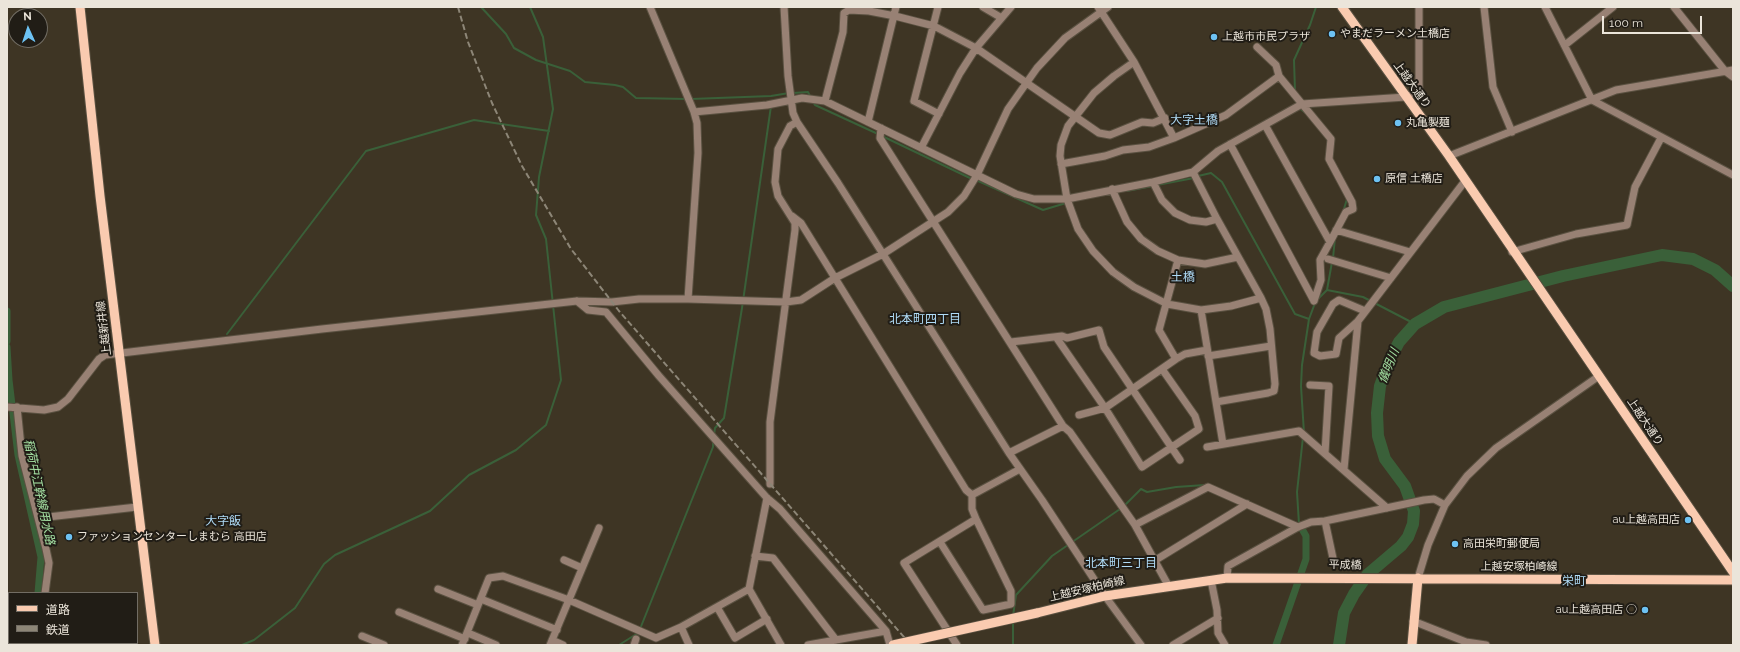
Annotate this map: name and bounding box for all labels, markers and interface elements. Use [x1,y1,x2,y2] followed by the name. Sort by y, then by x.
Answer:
[8,8,48,48] north arrow
[1604,8,1704,34] scale bar
[23,10,32,23] text: N
[1609,16,1643,30] text: 100 m
[1340,27,1450,41] place label: やまだラーメン土橋店
[1327,29,1337,39] marker: やまだラーメン土橋店
[1222,30,1310,44] place label: 上越市市民プラザ
[1209,32,1219,42] marker: 上越市市民プラザ
[1390,59,1434,111] street label: 上越大通り
[1170,113,1218,127] district label: 大字土橋
[1406,116,1450,130] place label: 丸亀製麺
[1393,118,1403,128] marker: 丸亀製麺
[1385,172,1443,186] place label: 原信 土橋店
[1372,174,1382,184] marker: 原信 土橋店
[1171,270,1195,284] district label: 土橋
[94,300,114,356] street label: 上越新井線
[889,312,961,326] district label: 北本町四丁目
[1376,347,1402,385] water label: 儀明川
[1624,396,1666,448] street label: 上越大通り
[21,438,57,546] water label: 稲荷中江幹線用水路
[1612,513,1680,527] place label: au上越高田店
[205,514,241,528] district label: 大字飯
[1683,515,1693,525] marker: au上越高田店
[77,530,267,544] place label: ファッションセンターしまむら 高田店
[64,532,74,542] marker: ファッションセンターしまむら 高田店
[1463,537,1540,551] place label: 高田栄町郵便局
[1450,539,1460,549] marker: 高田栄町郵便局
[1085,556,1157,570] district label: 北本町三丁目
[1328,558,1362,572] street label: 平成橋
[1481,560,1557,574] street label: 上越安塚柏崎線
[1048,574,1126,604] street label: 上越安塚柏崎線
[1562,574,1586,588] district label: 栄町
[8,592,138,644] legend
[46,603,70,617] text: 道路
[1556,603,1637,617] place label: au上越高田店 ○
[1640,605,1650,615] marker: au上越高田店 ○
[46,623,70,637] text: 鉄道

